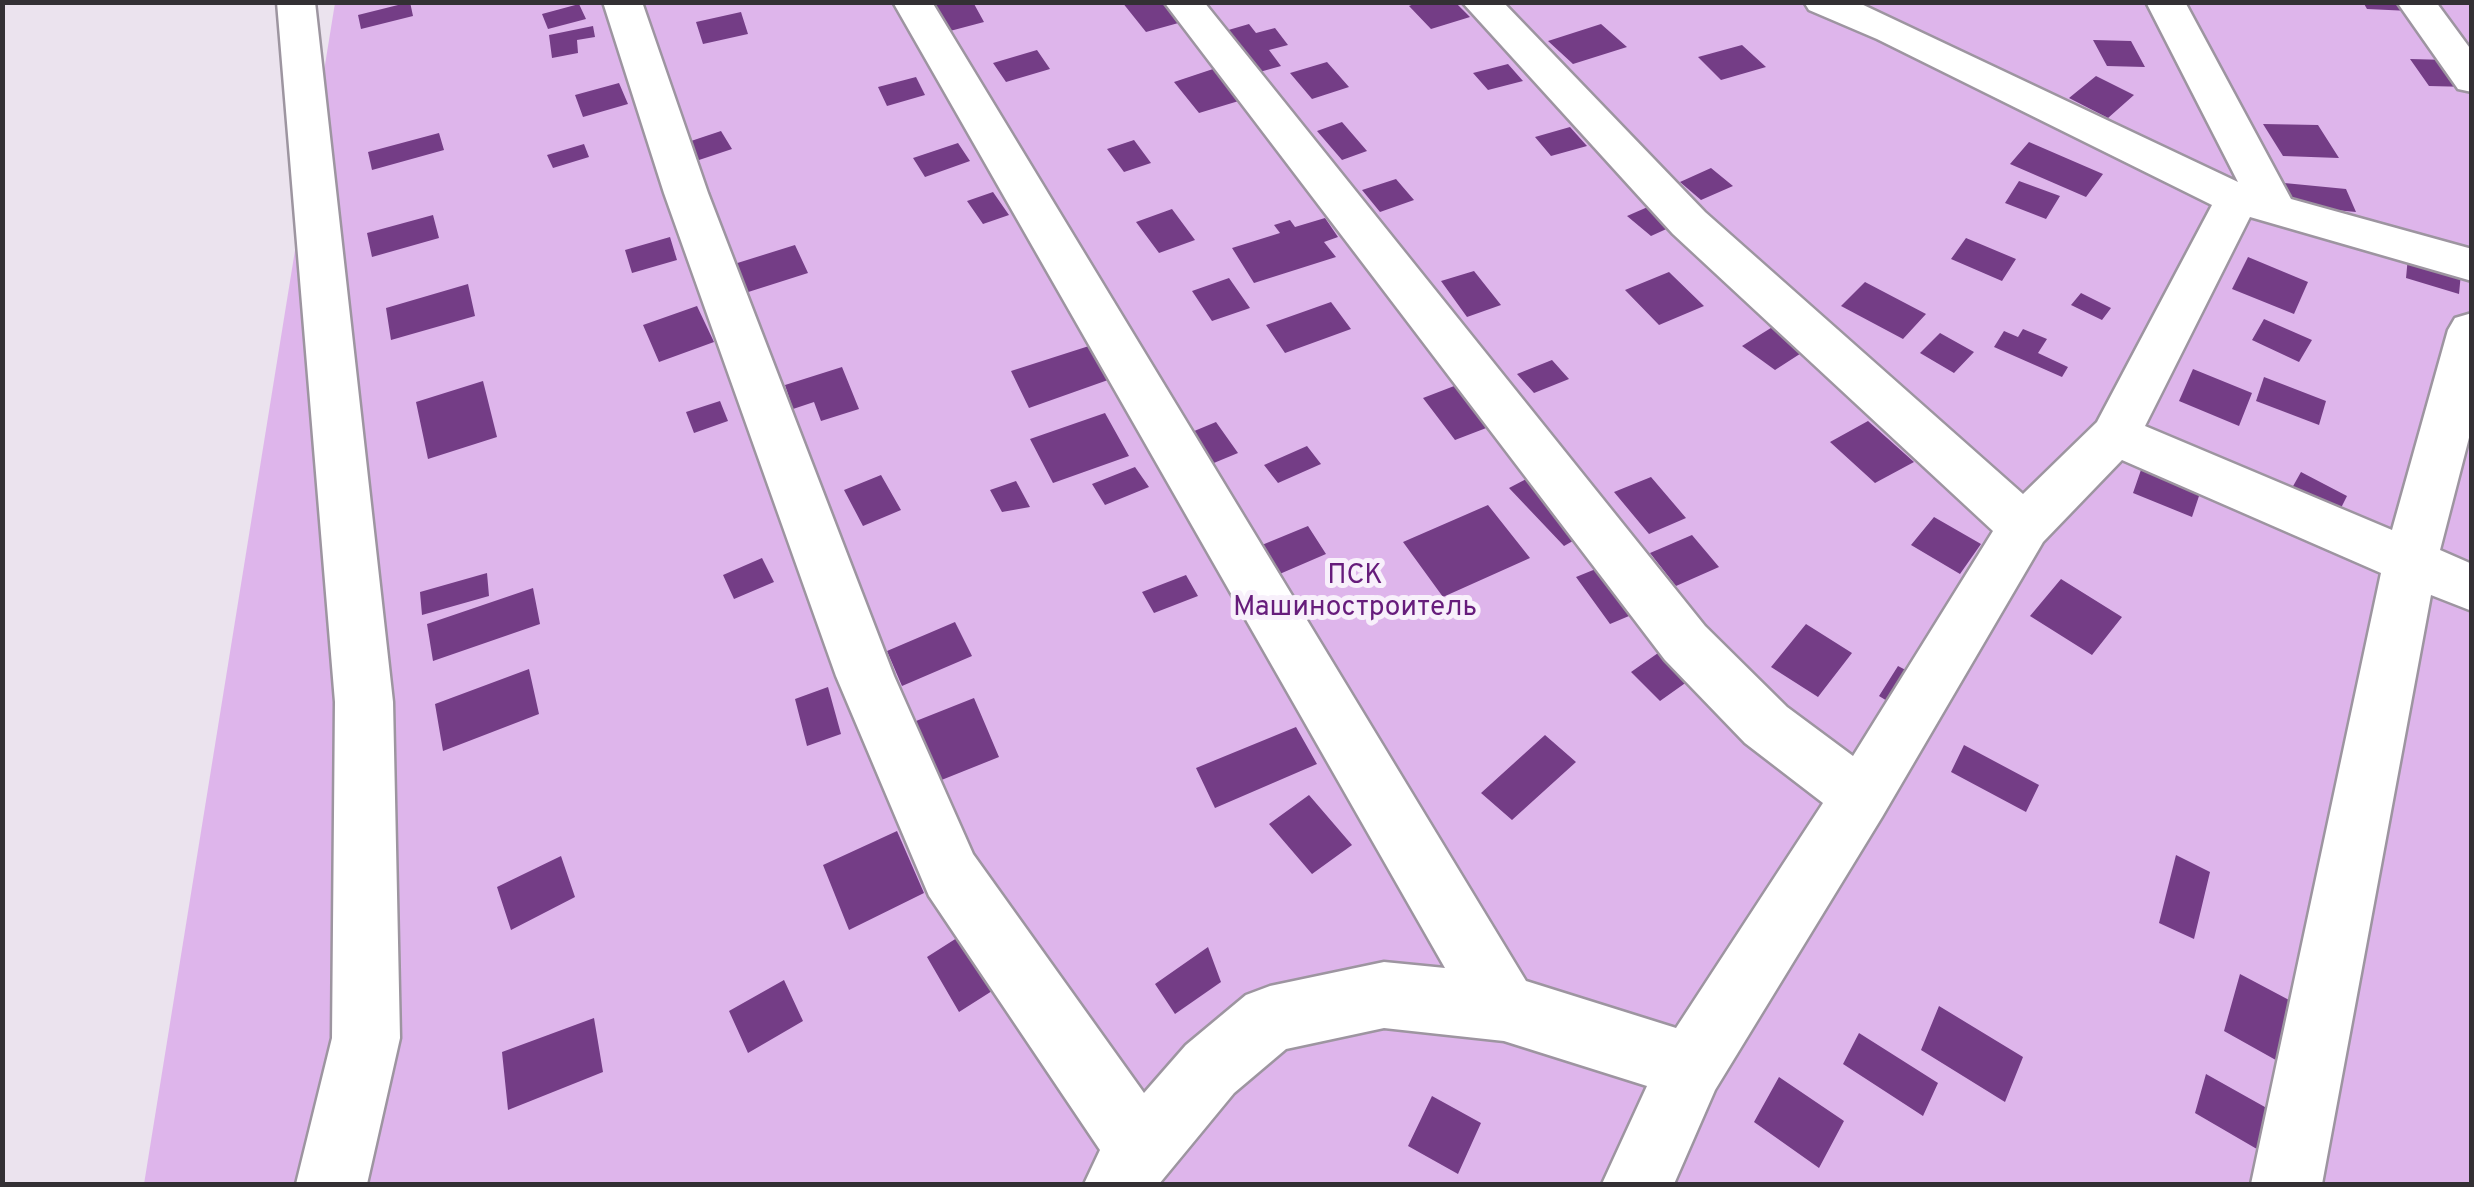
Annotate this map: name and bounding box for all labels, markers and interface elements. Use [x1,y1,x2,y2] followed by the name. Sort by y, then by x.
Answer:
[1233,560,1477,626] park label: ПСК Машиностроитель

